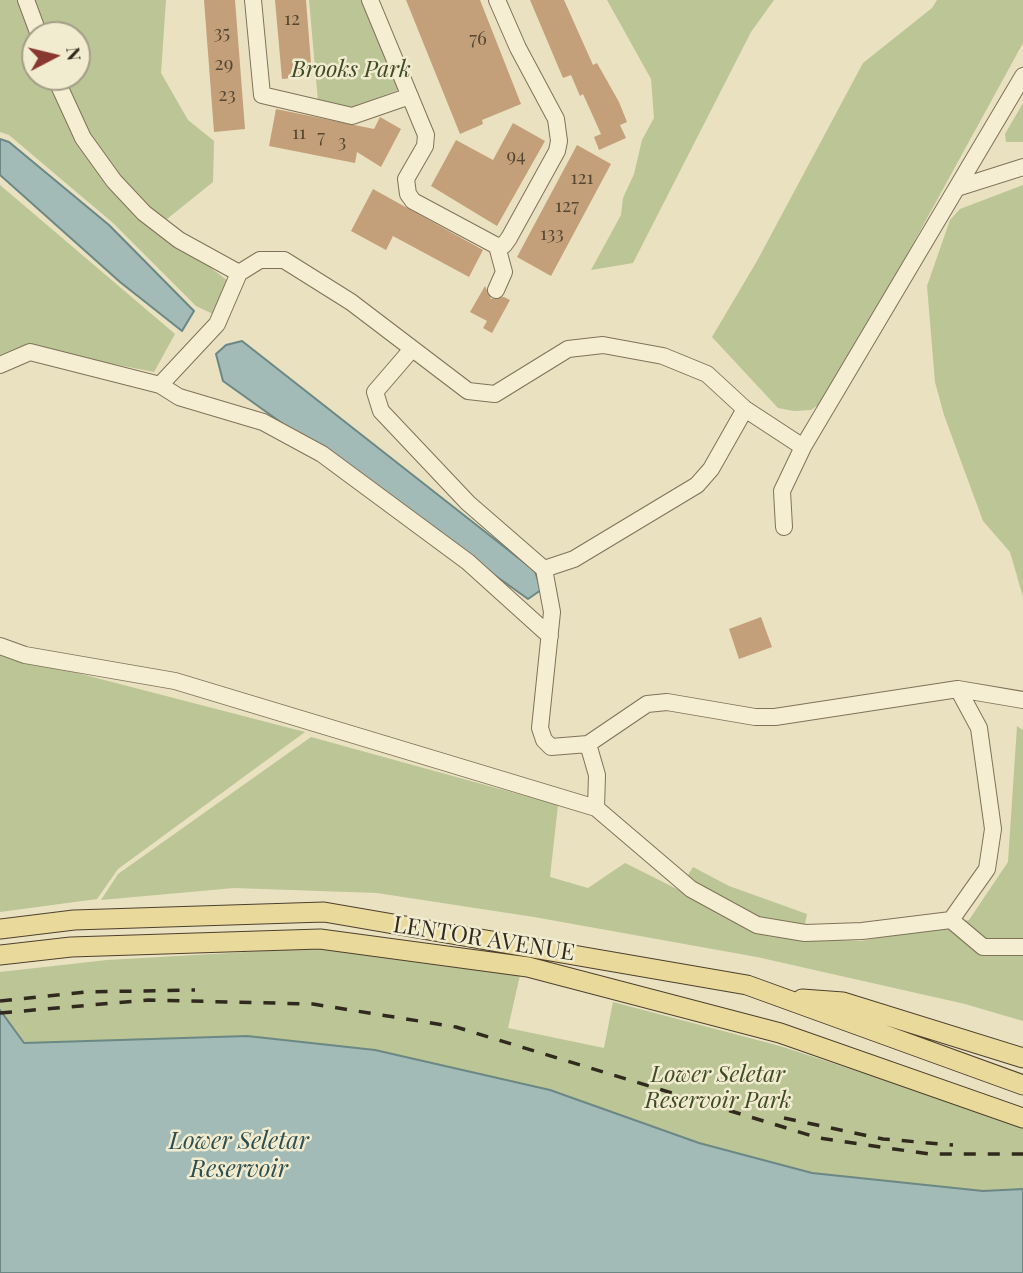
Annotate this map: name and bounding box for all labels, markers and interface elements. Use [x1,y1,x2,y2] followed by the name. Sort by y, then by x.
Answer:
[284,8,300,30] house number: 12
[21,21,91,91] north arrow
[214,22,230,44] house number: 35
[469,28,487,50] house number: 76
[61,45,89,62] text: N
[215,53,233,75] house number: 29
[291,56,411,84] park label: Brooks Park
[218,84,236,106] house number: 23
[292,122,306,144] house number: 11
[317,126,325,148] house number: 7
[338,131,346,153] house number: 3
[506,145,526,167] house number: 94
[570,167,594,189] house number: 121
[555,195,579,217] house number: 127
[540,223,564,245] house number: 133
[391,911,577,967] street label: LENTOR AVENUE
[645,1061,791,1115] park label: Lower Seletar Reservoir Park
[169,1128,309,1184] water label: Lower Seletar Reservoir

